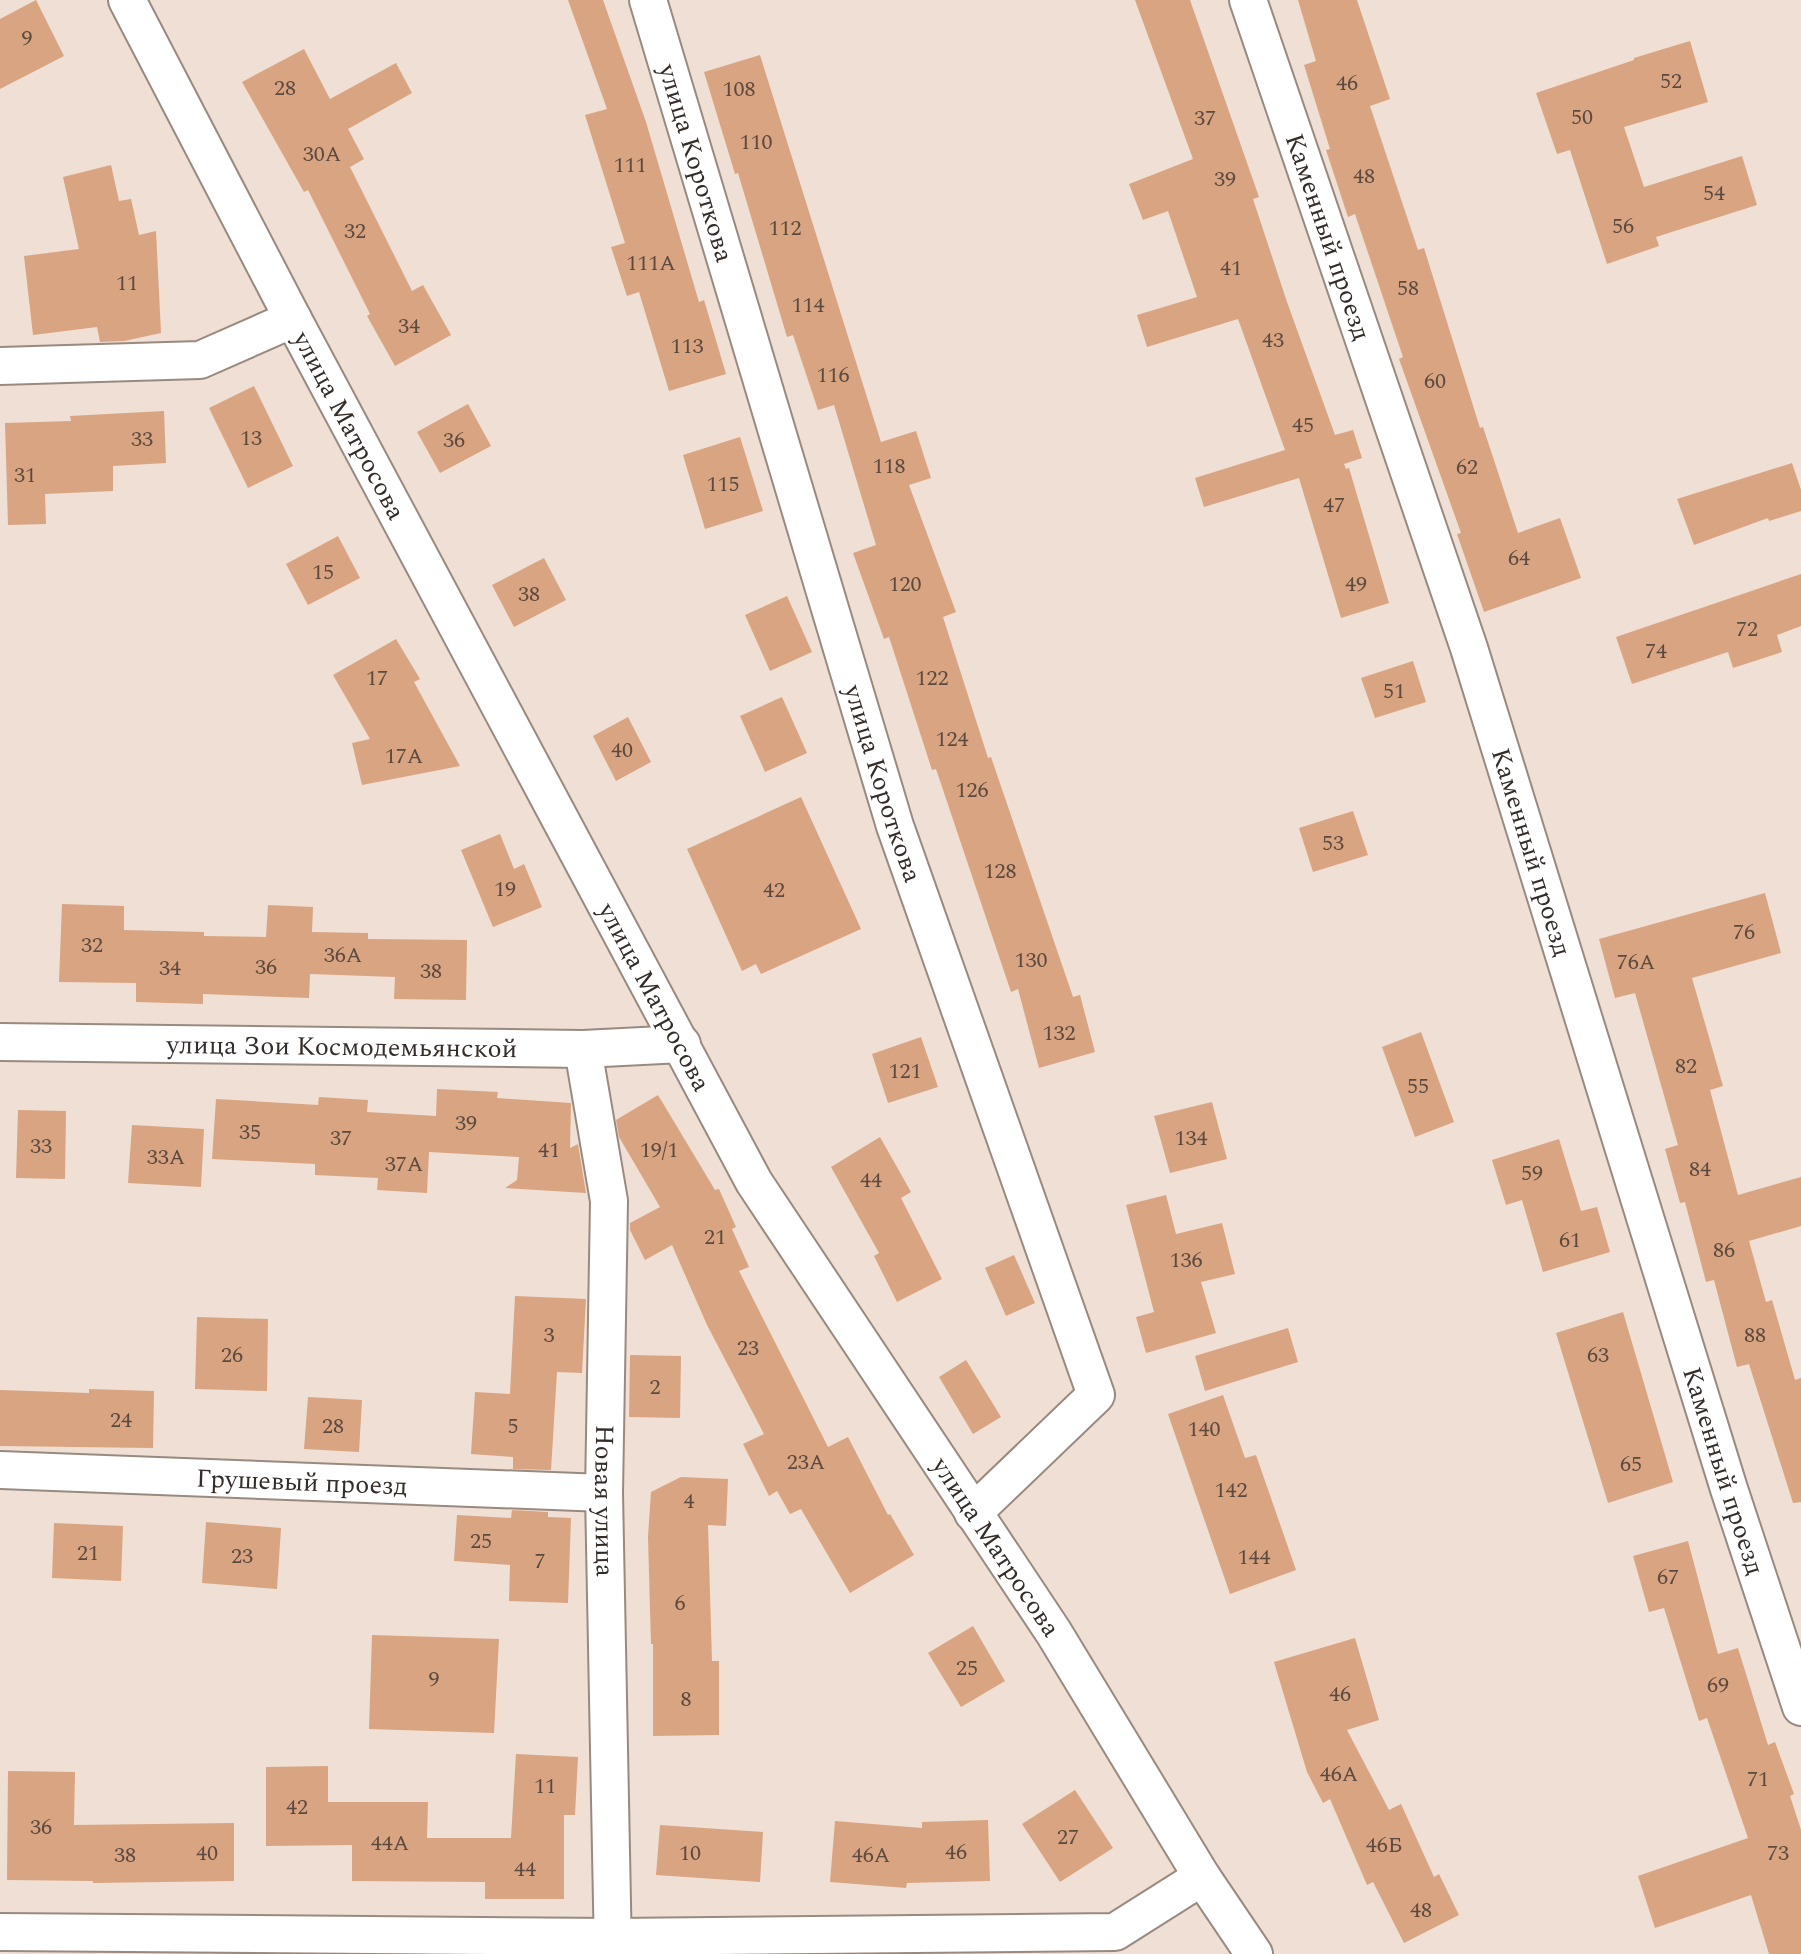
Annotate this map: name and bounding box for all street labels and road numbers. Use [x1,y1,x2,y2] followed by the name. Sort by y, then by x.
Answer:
[647,58,744,267] street label: улица Короткова
[1274,128,1382,346] street label: Каменный проезд
[281,323,416,528] street label: улица Матросова
[833,679,932,888] street label: улица Короткова
[1480,743,1582,961] street label: Каменный проезд
[587,895,721,1099] street label: улица Матросова
[165,1025,517,1069] street label: улица Зои Космодемьянской
[1671,1362,1775,1580] street label: Каменный проезд
[583,1424,625,1577] street label: Новая улица
[921,1448,1070,1646] street label: улица Матросова
[195,1458,408,1507] street label: Грушевый проезд

